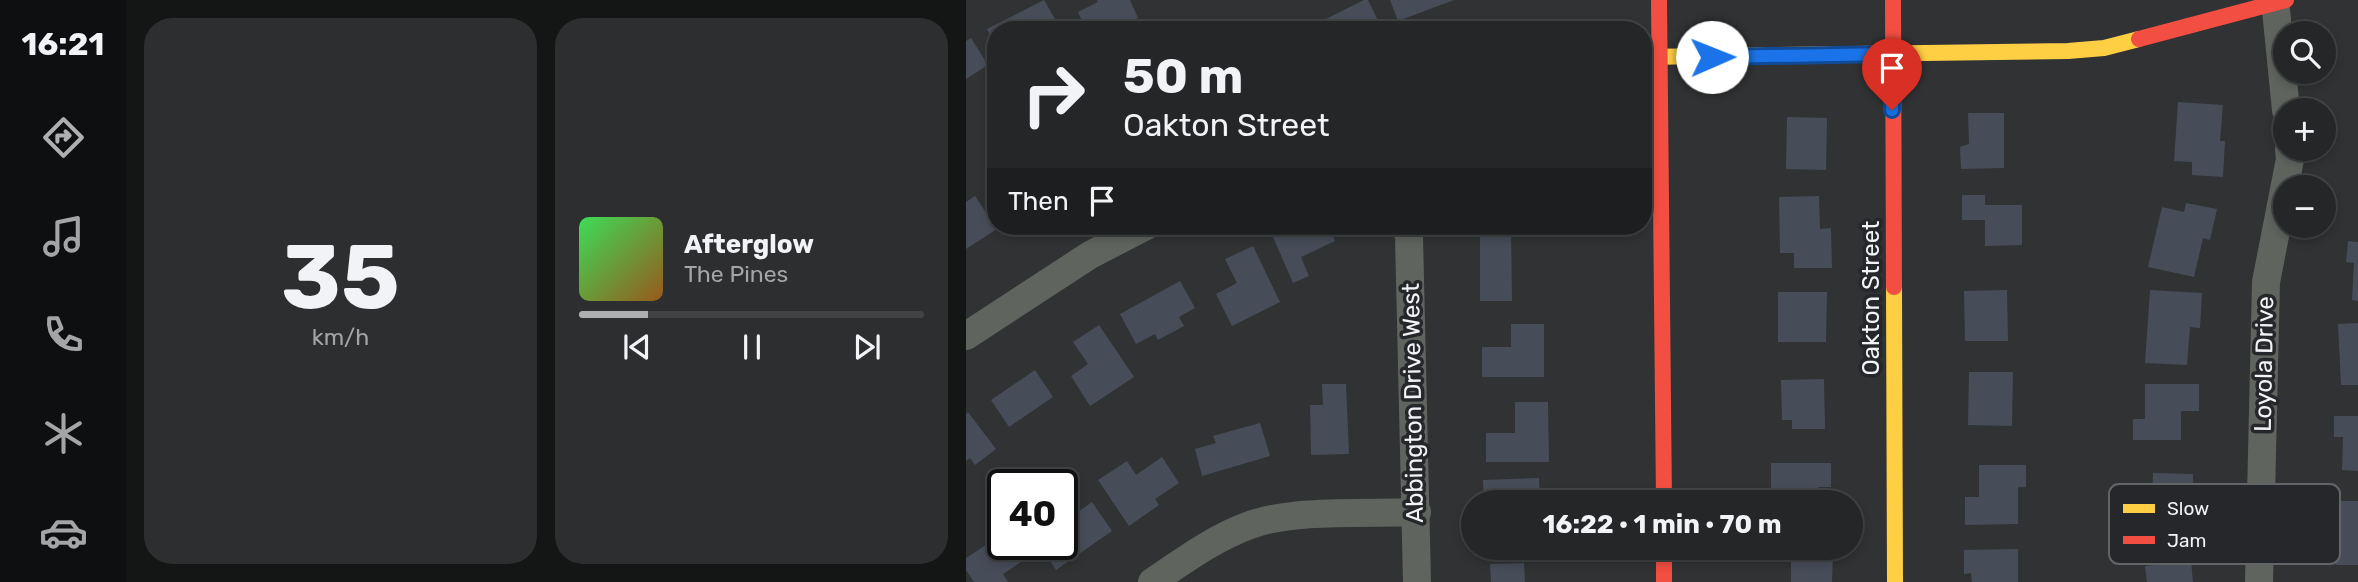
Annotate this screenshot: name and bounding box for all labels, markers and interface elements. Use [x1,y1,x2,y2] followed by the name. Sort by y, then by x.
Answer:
[1675,20,1749,94] position arrow
[2273,21,2336,238] map controls
[2273,21,2336,84] button: search
[22,25,104,63] text: 16:21
[1862,38,1922,110] pin
[1123,47,1243,105] text: 50 m
[1008,49,1099,140] icon: right
[1873,49,1911,87] icon: arrive
[2273,98,2336,161] button: +
[1123,106,1329,144] text: Oakton Street
[39,113,88,162] icon: directions
[2273,175,2336,238] button: −
[1083,182,1121,220] icon: arrive
[1008,186,1069,217] text: Then
[39,212,88,261] icon: music
[1857,221,1885,375] street label: Oakton Street
[281,223,400,331] text: 35
[684,229,814,260] text: Afterglow
[684,260,788,288] text: The Pines
[1397,283,1429,523] street label: Abbington Drive West
[2249,296,2279,432] street label: Loyola Drive
[39,310,88,359] icon: phone
[312,323,369,351] text: km/h
[618,328,656,366] icon: previous
[733,328,771,366] icon: pause
[848,328,886,366] icon: next
[39,409,88,458] icon: climate
[987,469,1078,560] speed limit sign: 40
[2109,484,2340,564] legend
[2167,497,2209,520] text: Slow
[39,508,88,557] icon: car
[1543,509,1781,540] text: 16:22 · 1 min · 70 m
[2167,529,2206,552] text: Jam

